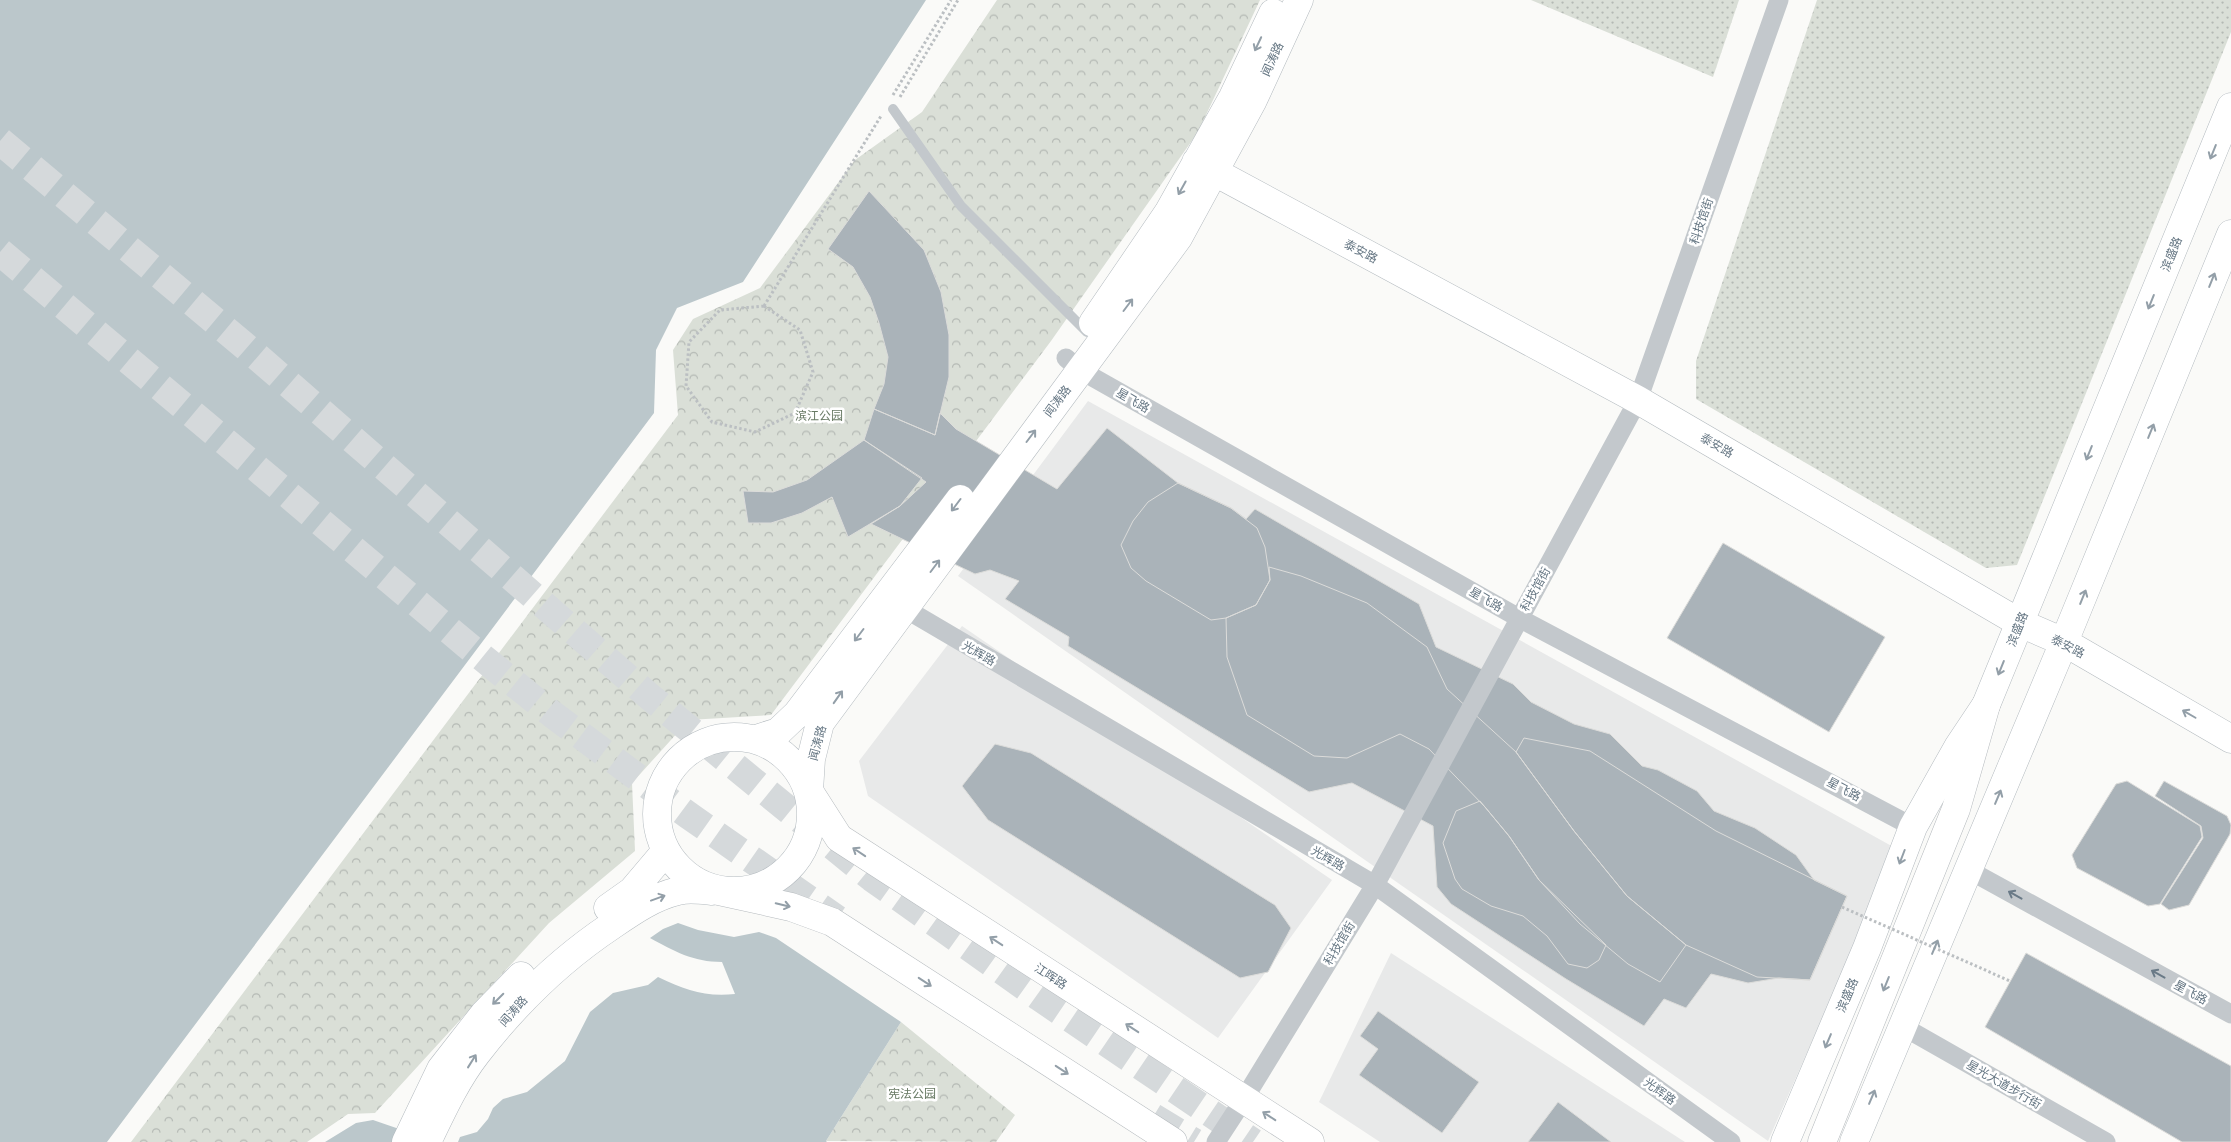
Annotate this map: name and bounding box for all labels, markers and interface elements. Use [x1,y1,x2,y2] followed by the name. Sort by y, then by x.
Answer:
[1253,36,1262,51] one-way arrow
[1258,40,1286,78] street label: 闻涛路
[2207,144,2217,159] one-way arrow
[1177,180,1187,195] one-way arrow
[1686,196,1716,246] street label: 科技馆街
[2157,234,2185,274] street label: 滨盛路
[1342,236,1380,266] street label: 泰安路
[2208,273,2218,288] one-way arrow
[2146,294,2155,309] one-way arrow
[1123,298,1133,312] one-way arrow
[1040,382,1074,420] street label: 闻涛路
[1114,385,1152,415] street label: 星飞路
[795,408,843,423] park label: 滨江公园
[2146,424,2156,439] one-way arrow
[1026,429,1037,443] one-way arrow
[1698,430,1736,460] street label: 泰安路
[2084,445,2094,460] one-way arrow
[951,498,961,512] one-way arrow
[929,560,940,573] one-way arrow
[1517,564,1553,614] street label: 科技馆街
[1467,584,1505,614] street label: 星飞路
[2078,590,2088,605] one-way arrow
[2003,609,2031,649] street label: 滨盛路
[853,628,864,641] one-way arrow
[2049,631,2087,661] street label: 泰安路
[960,638,998,668] street label: 光辉路
[1996,660,2006,675] one-way arrow
[833,690,843,704] one-way arrow
[2182,709,2196,719] one-way arrow
[805,724,829,762] street label: 闻涛路
[1825,774,1863,804] street label: 星飞路
[1994,790,2003,805] one-way arrow
[1309,843,1347,873] street label: 光辉路
[853,847,867,857] one-way arrow
[1897,849,1906,864] one-way arrow
[2009,890,2023,900] one-way arrow
[650,893,665,902] one-way arrow
[775,901,791,910] one-way arrow
[1320,919,1358,967] street label: 科技馆街
[989,935,1003,945] one-way arrow
[1930,940,1940,955] one-way arrow
[1032,960,1070,992] street label: 江晖路
[2151,968,2165,978] one-way arrow
[1833,975,1861,1015] street label: 滨盛路
[1880,976,1890,991] one-way arrow
[918,977,932,987] one-way arrow
[2172,977,2210,1007] street label: 星飞路
[496,992,530,1030] street label: 闻涛路
[492,993,504,1005] one-way arrow
[1126,1023,1140,1033] one-way arrow
[1823,1032,1832,1048] one-way arrow
[467,1054,477,1068] one-way arrow
[1964,1057,2044,1111] street label: 星光大道步行街
[1054,1065,1068,1075] one-way arrow
[1641,1074,1679,1108] street label: 光辉路
[888,1086,936,1101] park label: 宪法公园
[1868,1090,1878,1105] one-way arrow
[1263,1110,1277,1120] one-way arrow

